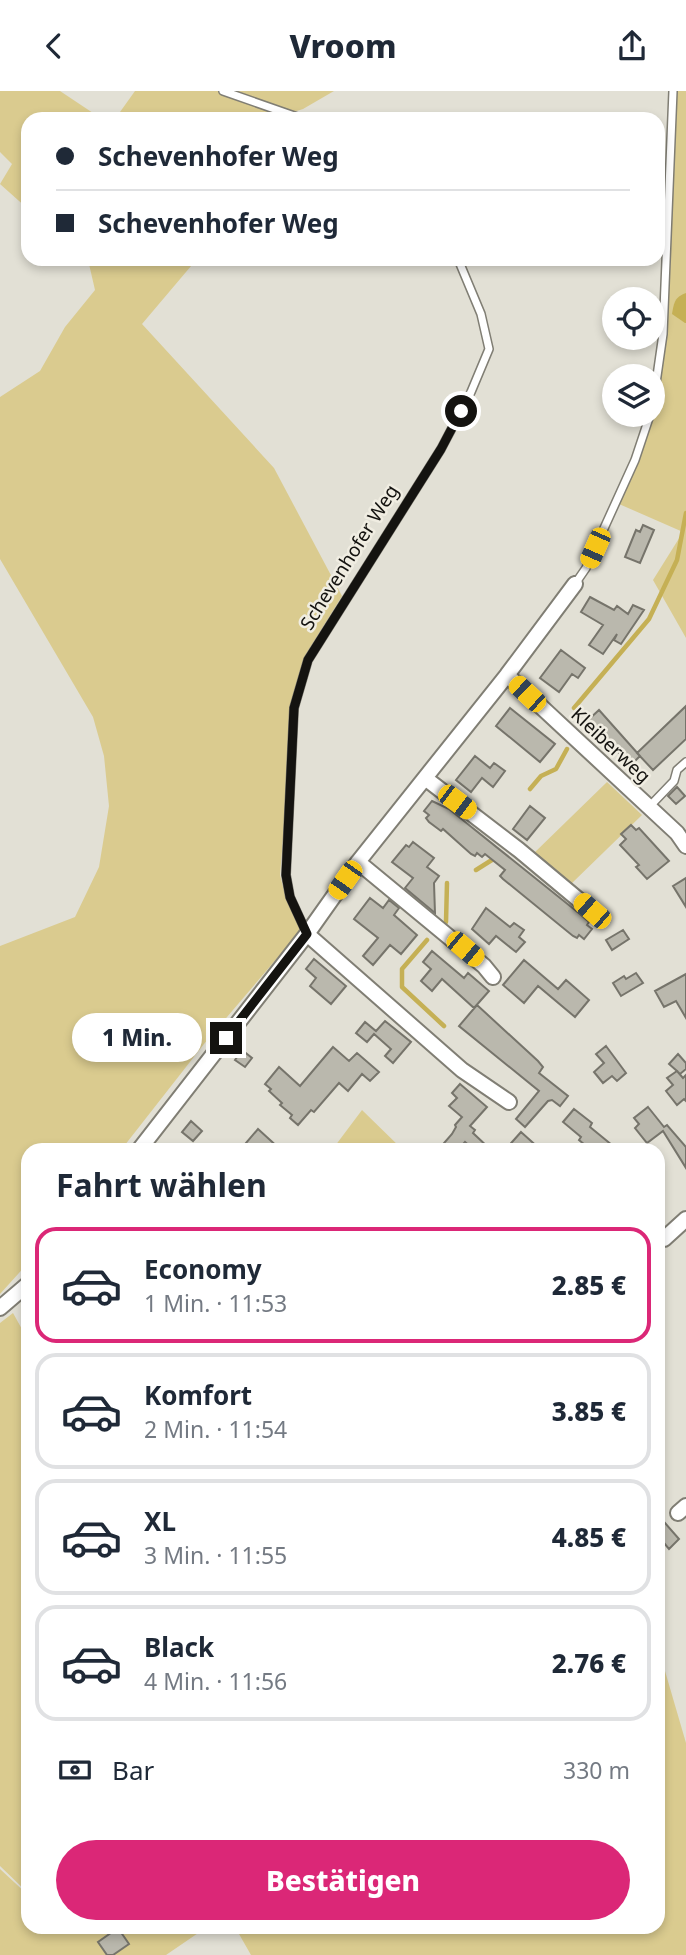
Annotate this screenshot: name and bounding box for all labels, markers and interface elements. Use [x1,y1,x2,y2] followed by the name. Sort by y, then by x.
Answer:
[290,24,396,67] text: Vroom
[35,27,73,65] icon: back
[613,27,651,65] icon: share
[98,138,339,174] text: Schevenhofer Weg
[98,205,339,241] text: Schevenhofer Weg
[602,287,665,427] map controls
[602,287,665,350] button: locate
[602,364,665,427] button: layers
[445,395,477,427] route start
[294,479,404,635] street label: Schevenhofer Weg
[577,525,614,571] car
[505,672,550,716] car
[566,701,656,789] street label: Kleiberweg
[434,781,481,823] car
[325,857,366,903] car
[570,889,615,933] car
[443,927,488,971] car
[72,1013,202,1063] callout: 1 Min.
[102,1021,172,1053] text: 1 Min.
[210,1022,242,1054] route end
[56,1163,267,1206] text: Fahrt wählen
[144,1251,262,1287] text: Economy
[60,1254,123,1317] icon: car
[552,1267,626,1303] text: 2.85 €
[144,1287,287,1319] text: 1 Min. · 11:53
[144,1377,252,1413] text: Komfort
[60,1380,123,1443] icon: car
[552,1393,626,1429] text: 3.85 €
[144,1413,287,1445] text: 2 Min. · 11:54
[144,1503,176,1539] text: XL
[60,1506,123,1569] icon: car
[552,1519,626,1555] text: 4.85 €
[144,1539,287,1571] text: 3 Min. · 11:55
[144,1629,214,1665] text: Black
[60,1632,123,1695] icon: car
[552,1645,626,1681] text: 2.76 €
[144,1665,287,1697] text: 4 Min. · 11:56
[56,1751,94,1789] icon: cash
[112,1752,154,1788] text: Bar
[563,1754,630,1786] text: 330 m
[56,1840,630,1920] button: Bestätigen

